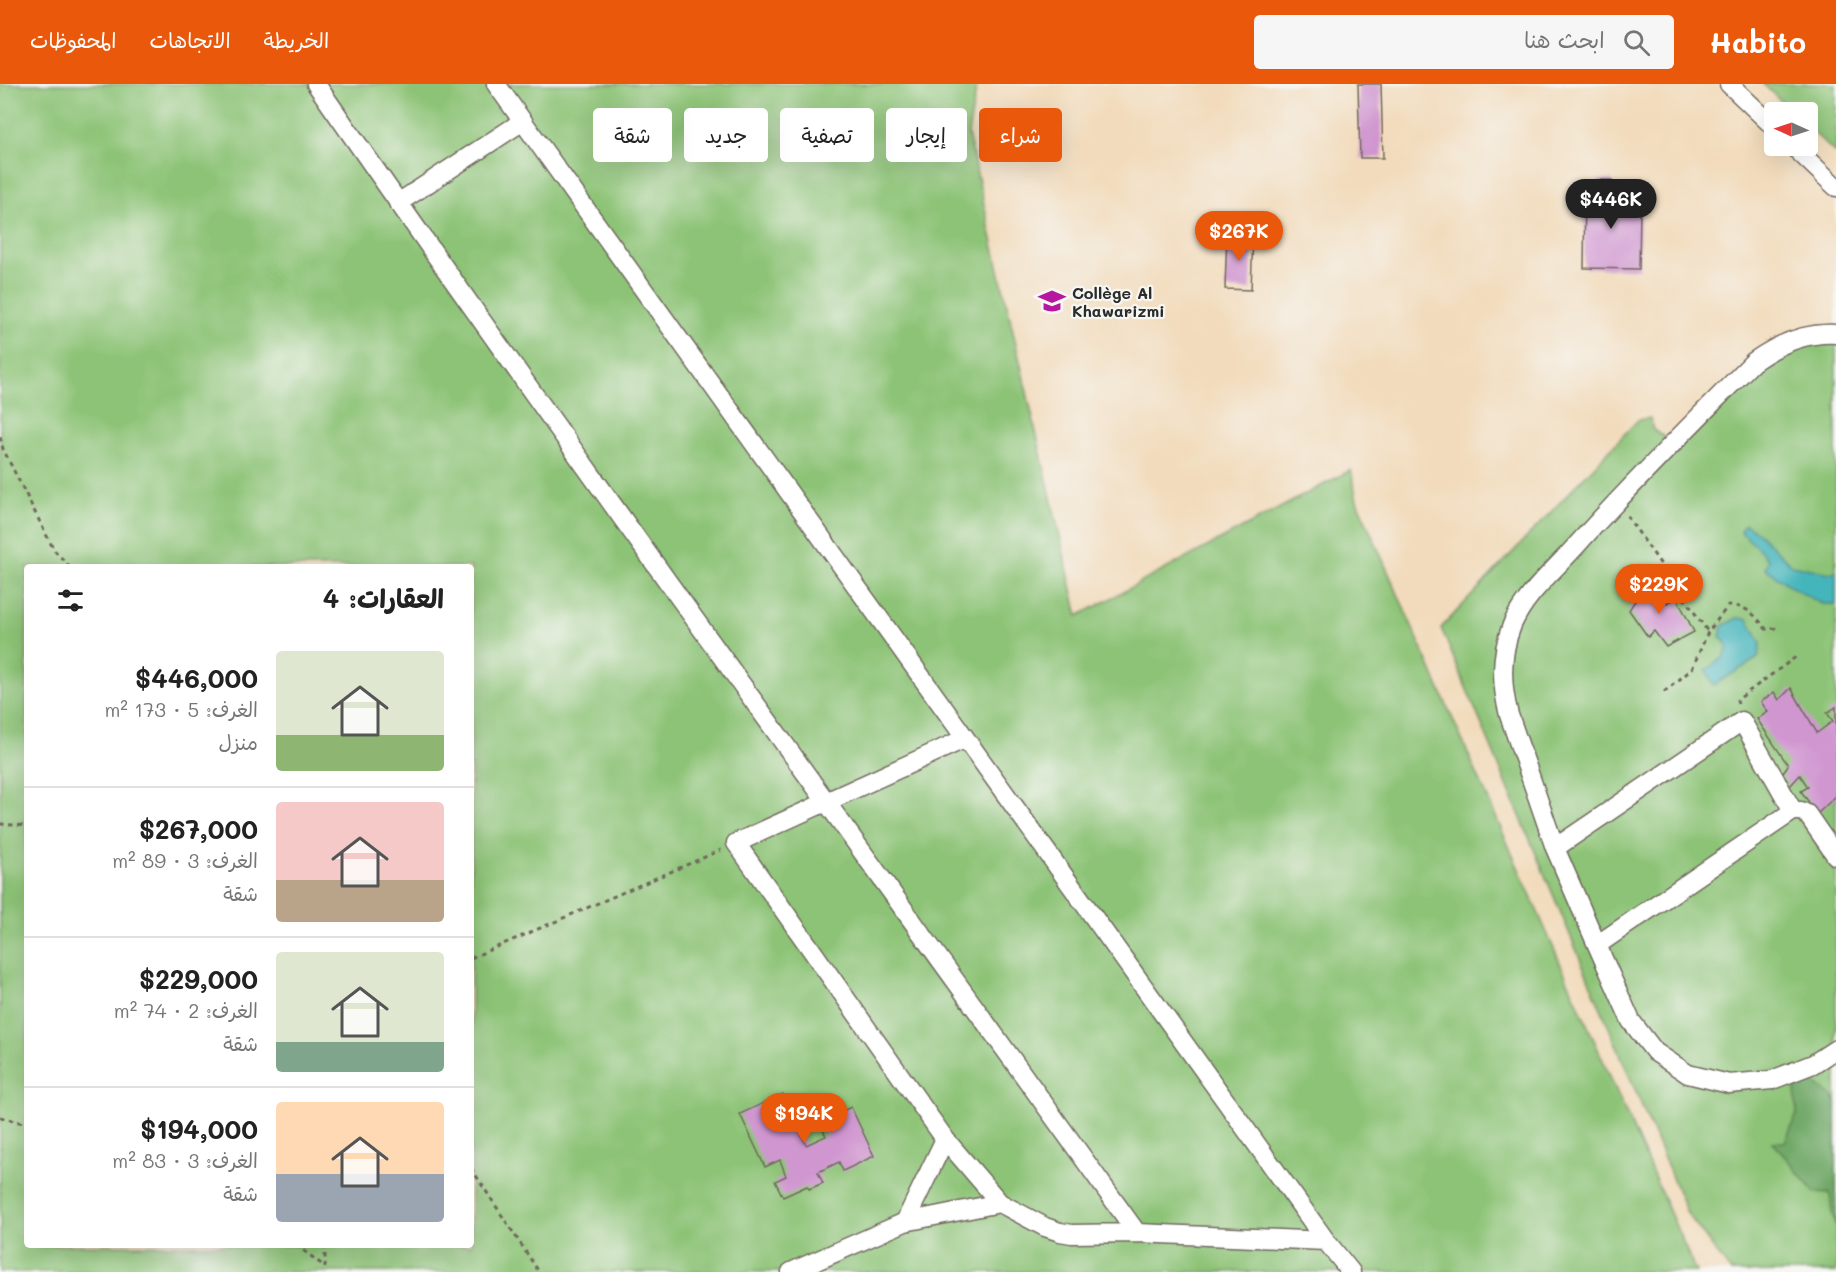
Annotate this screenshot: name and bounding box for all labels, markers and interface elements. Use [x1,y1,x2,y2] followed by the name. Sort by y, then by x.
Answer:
[1254,15,1674,69] search box
[1710,24,1806,60] text: Habito
[1524,25,1605,54] text: ابحث هنا
[30,26,116,53] text: المحفوظات
[149,26,231,53] text: الاتجاهات
[264,26,329,53] text: الخريطة
[1620,26,1653,59] icon: search
[1764,102,1818,156] north arrow
[1764,102,1818,156] map controls
[593,108,672,162] chip: شقة
[684,108,768,162] chip: جديد
[780,108,874,162] chip: تصفية
[886,108,967,162] chip: إيجار
[979,108,1062,162] chip: شراء
[1569,179,1653,230] pin: $446K
[1580,185,1642,211] text: $446K
[1197,211,1281,262] pin: $267K
[1209,217,1269,243] text: $267K
[1072,282,1165,321] place label: Collège Al Khawarizmi
[1037,286,1067,316] school or university icon: Collège Al Khawarizmi
[1617,564,1701,615] pin: $229K
[1629,570,1689,596] text: $229K
[323,581,444,615] text: العقارات: 4
[54,584,87,617] icon: filters
[135,661,258,695] text: $446,000
[324,675,396,747] icon: home
[104,696,258,722] text: الغرف: 5 · 173 m²
[219,729,258,755] text: منزل
[139,812,258,846] text: $267,000
[324,826,396,898] icon: home
[112,847,258,873] text: الغرف: 3 · 89 m²
[223,880,258,906] text: شقة
[139,962,258,996] text: $229,000
[324,976,396,1048] icon: home
[114,997,258,1023] text: الغرف: 2 · 74 m²
[223,1030,258,1056] text: شقة
[762,1093,846,1144] pin: $194K
[774,1099,834,1125] text: $194K
[140,1112,258,1146] text: $194,000
[324,1126,396,1198] icon: home
[112,1147,258,1173] text: الغرف: 3 · 83 m²
[223,1180,258,1206] text: شقة

